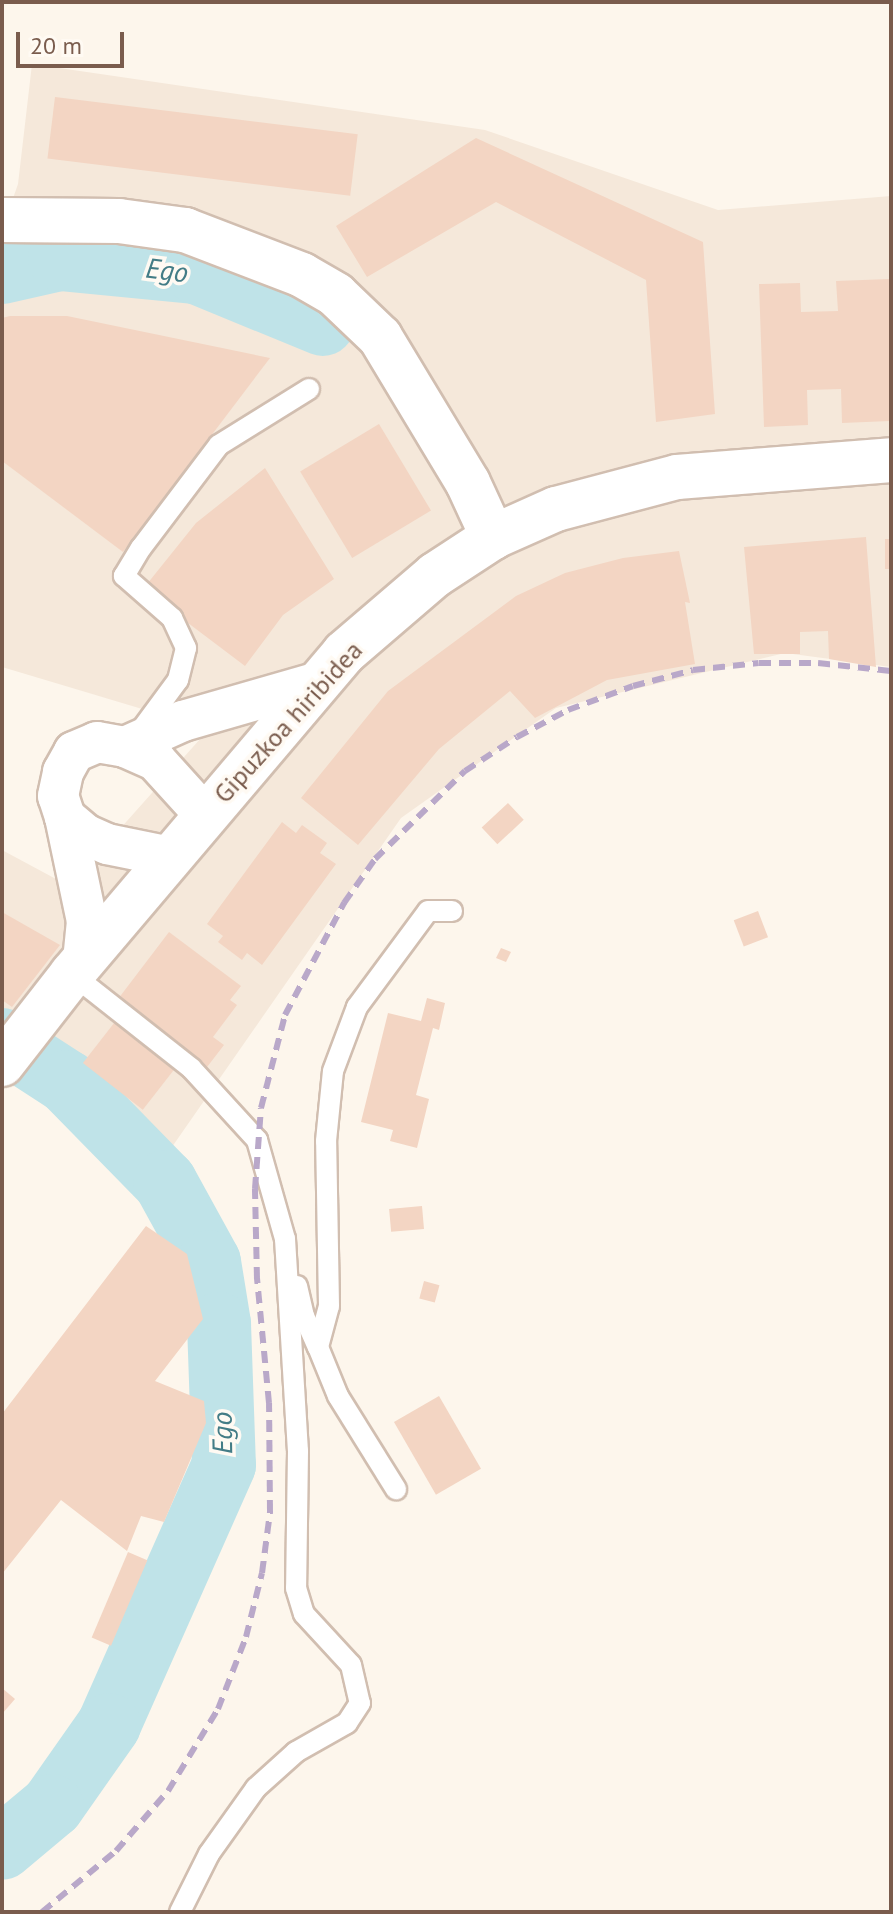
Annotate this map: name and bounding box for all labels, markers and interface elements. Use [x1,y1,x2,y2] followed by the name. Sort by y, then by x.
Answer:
[20,16,128,66] scale bar
[30,30,82,61] text: 20 m
[144,251,190,289] water label: Ego
[207,635,369,809] street label: Gipuzkoa hiribidea
[205,1412,239,1454] water label: Ego

